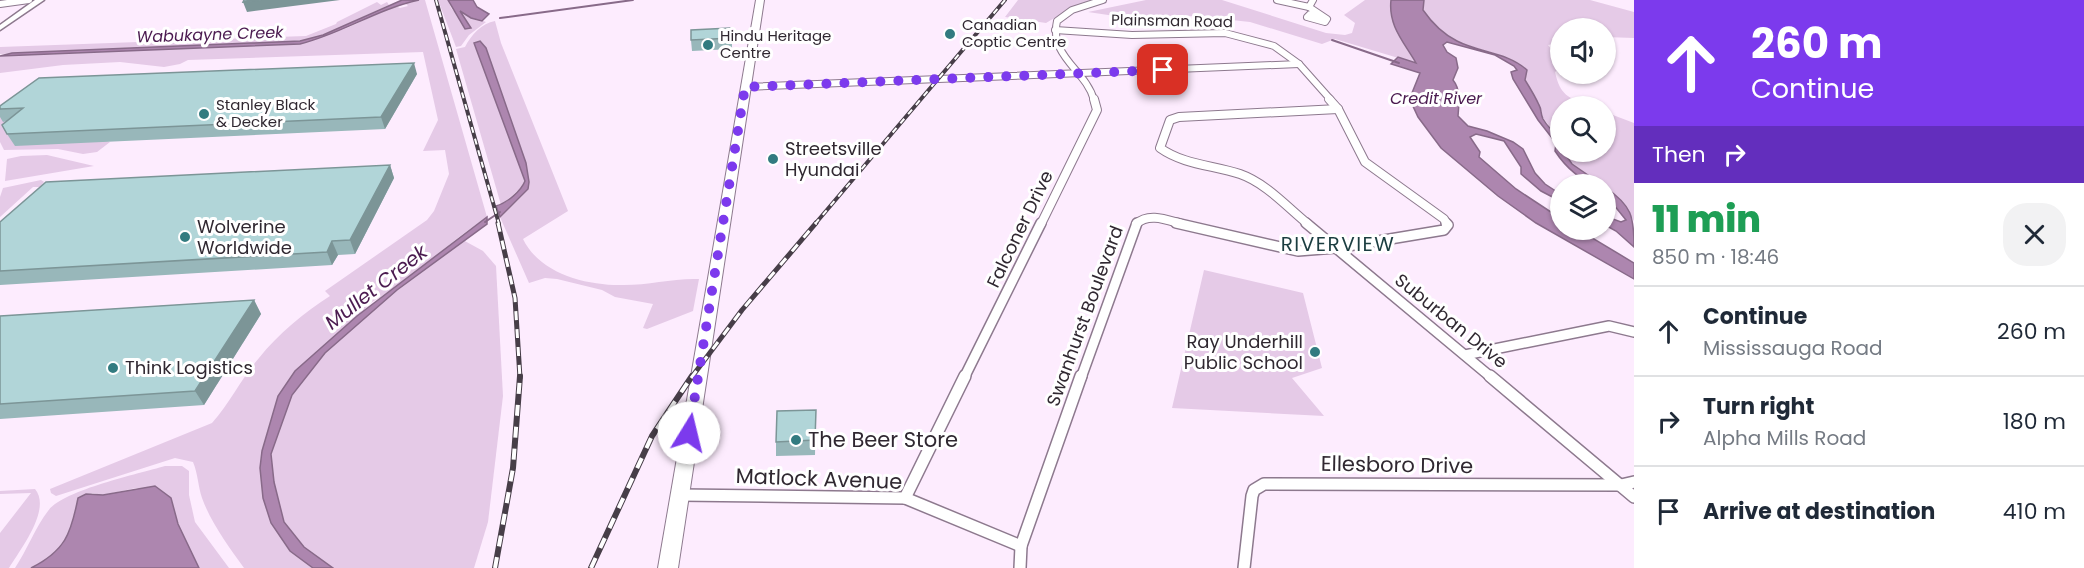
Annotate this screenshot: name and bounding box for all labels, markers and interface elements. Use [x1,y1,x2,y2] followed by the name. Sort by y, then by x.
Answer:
[1111,9,1233,32] street label: Plainsman Road
[962,14,1066,52] place label: Canadian Coptic Centre
[1751,14,1883,73] text: 260 m
[1550,18,1616,240] map controls
[1550,18,1616,84] button: sound
[136,20,285,49] water label: Wabukayne Creek
[1652,24,1730,102] icon: ahead
[720,25,831,63] place label: Hindu Heritage Centre
[943,27,957,41] marker: Canadian Coptic Centre
[701,38,715,52] marker: Hindu Heritage Centre
[1137,44,1188,95] pin
[1146,53,1179,86] icon: arrive
[1751,70,1874,107] text: Continue
[1390,87,1483,110] water label: Credit River
[216,94,316,132] place label: Stanley Black & Decker
[1550,96,1616,162] button: search
[197,107,211,121] marker: Stanley Black & Decker
[785,136,882,182] place label: Streetsville Hyundai
[1718,138,1751,171] icon: right
[1652,139,1706,170] text: Then
[766,152,780,166] marker: Streetsville Hyundai
[980,166,1059,292] street label: Falconer Drive
[1550,174,1616,240] button: layers
[1652,194,1761,245] text: 11 min
[2003,203,2066,266] button: close
[197,214,292,260] place label: Wolverine Worldwide
[1040,222,1129,410] street label: Swanhurst Boulevard
[178,230,192,244] marker: Wolverine Worldwide
[1281,230,1395,258] district label: RIVERVIEW
[319,237,435,336] water label: Mullet Creek
[1652,243,1779,271] text: 850 m · 18:46
[1390,267,1513,374] street label: Suburban Drive
[1703,301,1807,332] text: Continue
[1652,315,1685,348] icon: ahead
[1997,316,2066,347] text: 260 m
[1184,329,1303,375] place label: Ray Underhill Public School
[1703,334,1883,362] text: Mississauga Road
[1308,345,1322,359] marker: Ray Underhill Public School
[125,355,253,380] place label: Think Logistics
[106,361,120,375] marker: Think Logistics
[1703,391,1814,422] text: Turn right
[657,401,721,465] position arrow
[1652,405,1685,438] icon: right
[2003,406,2066,437] text: 180 m
[1703,424,1866,452] text: Alpha Mills Road
[808,425,958,454] place label: The Beer Store
[789,433,803,447] marker: The Beer Store
[1321,449,1473,480] street label: Ellesboro Drive
[735,461,903,496] street label: Matlock Avenue
[1652,495,1685,528] icon: arrive
[1703,496,1935,527] text: Arrive at destination
[2003,496,2066,527] text: 410 m

